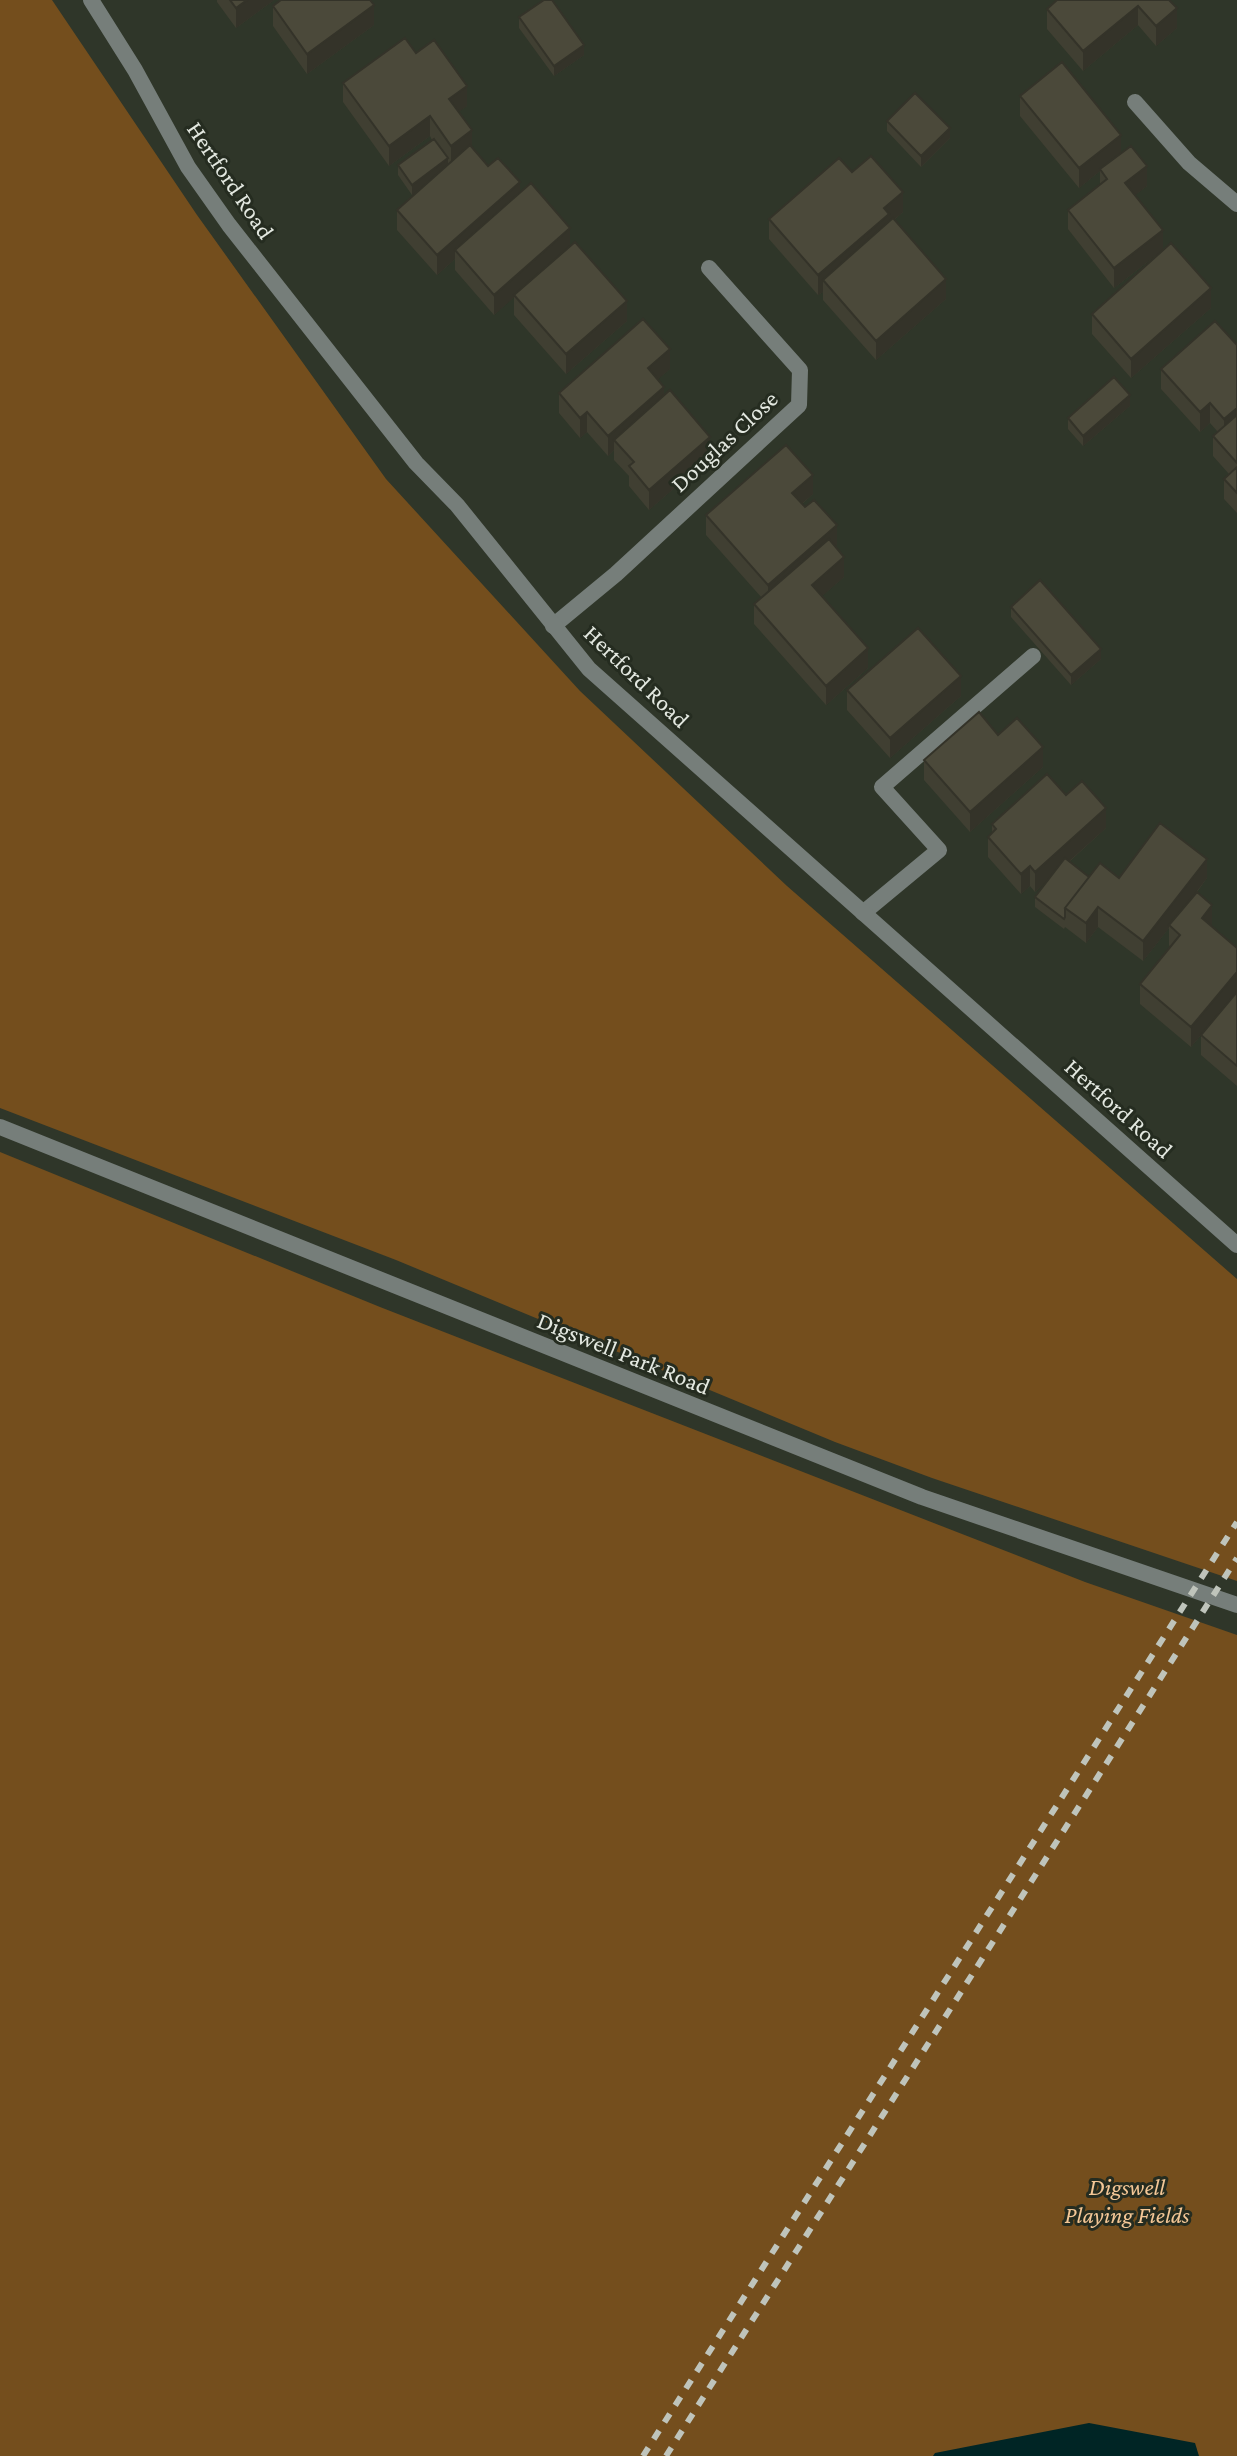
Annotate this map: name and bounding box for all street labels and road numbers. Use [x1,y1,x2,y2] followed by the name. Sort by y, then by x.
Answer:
[182,116,280,244] street label: Hertford Road
[665,385,783,497] street label: Douglas Close
[579,619,695,733] street label: Hertford Road
[1060,1053,1179,1164] street label: Hertford Road
[534,1306,715,1400] street label: Digswell Park Road

